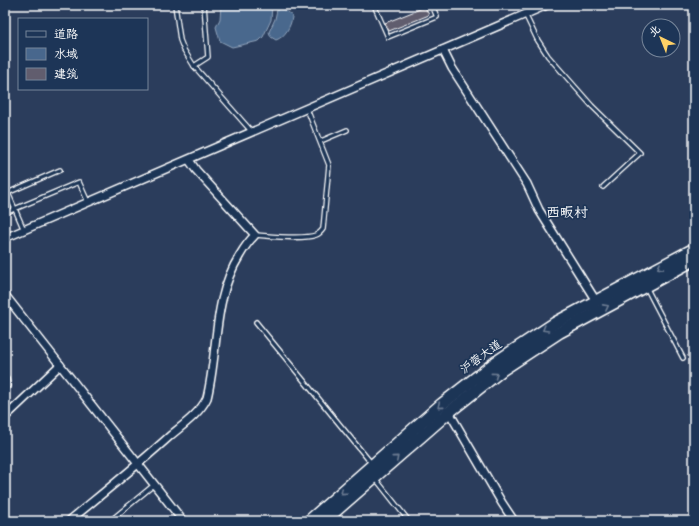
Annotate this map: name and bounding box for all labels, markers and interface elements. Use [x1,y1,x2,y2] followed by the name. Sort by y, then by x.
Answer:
[18,18,148,90] legend
[641,18,681,58] north arrow
[645,21,665,42] text: 北
[54,25,78,44] text: 道路
[54,45,78,64] text: 水域
[54,65,78,84] text: 建筑
[546,202,588,224] district label: 西畈村
[656,263,664,270] one-way arrow
[602,304,609,312] one-way arrow
[542,325,549,332] one-way arrow
[456,335,506,379] street label: 沪蓉大道
[491,372,498,379] one-way arrow
[438,401,445,408] one-way arrow
[391,456,398,463] one-way arrow
[340,487,347,494] one-way arrow

